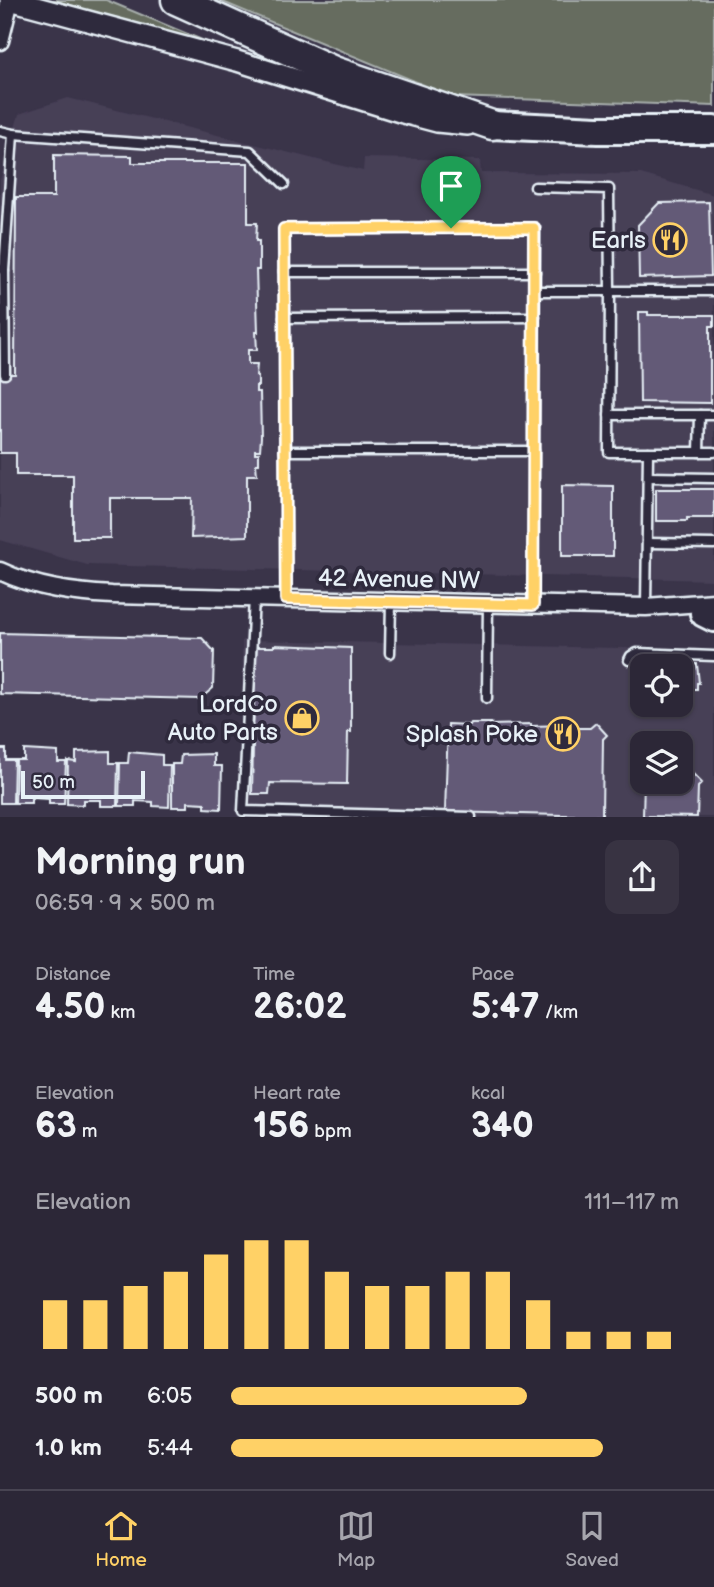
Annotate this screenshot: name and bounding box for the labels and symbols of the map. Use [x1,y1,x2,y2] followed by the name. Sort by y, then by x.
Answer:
[421,156,481,228] pin
[651,221,689,259] restaurant icon: Earls
[591,226,646,255] place label: Earls
[318,564,481,595] street label: 42 Avenue NW
[168,690,278,747] place label: LordCo Auto Parts
[283,699,321,737] shop icon: LordCo Auto Parts
[544,715,582,753] restaurant icon: Splash Poke
[406,720,538,749] place label: Splash Poke
[21,768,145,800] scale bar

